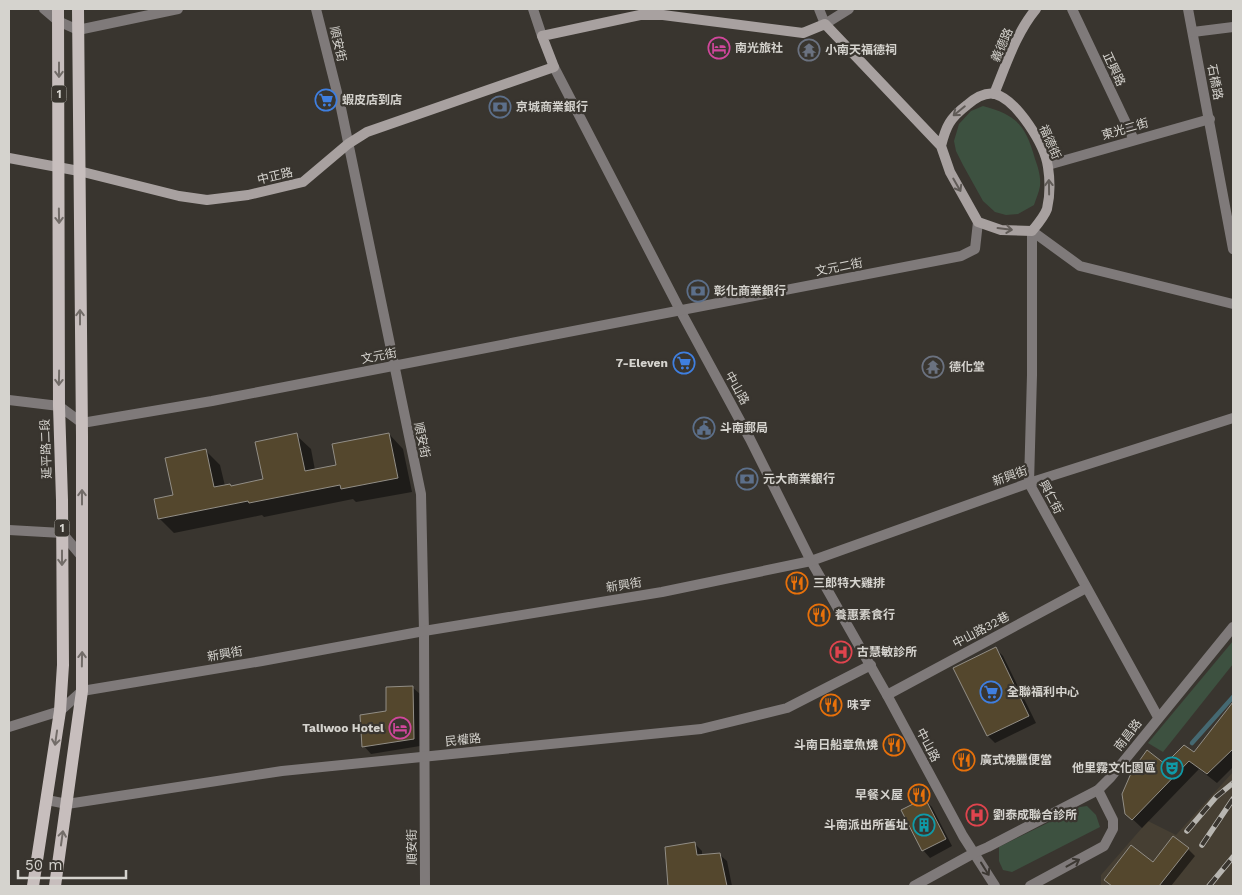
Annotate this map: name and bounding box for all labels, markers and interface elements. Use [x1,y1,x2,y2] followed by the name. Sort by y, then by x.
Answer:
[327,25,349,63] street label: 順安街
[988,26,1016,64] street label: 義德路
[707,36,731,60] hotel icon: 南光旅社
[797,38,821,62] temple icon: 小南天福德祠
[735,41,783,55] place label: 南光旅社
[825,43,897,57] place label: 小南天福德祠
[1100,50,1128,88] street label: 正興路
[54,61,64,77] one-way arrow
[1205,63,1225,101] street label: 石橋路
[52,86,66,102] road number: 1
[314,88,338,112] supermarket icon: 蝦皮店到店
[342,93,402,107] place label: 蝦皮店到店
[488,95,512,119] bank icon: 京城商業銀行
[516,100,588,114] place label: 京城商業銀行
[953,106,966,117] one-way arrow
[1100,116,1150,142] street label: 東光二街
[1037,123,1063,161] street label: 福德街
[256,165,294,187] street label: 中正路
[952,178,962,193] one-way arrow
[1044,180,1053,196] one-way arrow
[54,208,64,224] one-way arrow
[996,225,1012,235] one-way arrow
[814,256,864,278] street label: 文元二街
[686,279,710,303] bank icon: 彰化商業銀行
[714,284,786,298] place label: 彰化商業銀行
[75,309,85,326] one-way arrow
[360,346,398,366] street label: 文元街
[672,351,696,375] supermarket icon: 7-Eleven
[921,355,945,379] temple icon: 德化堂
[616,356,668,370] place label: 7-Eleven
[949,360,985,374] place label: 德化堂
[722,369,752,407] street label: 中山路
[54,370,64,386] one-way arrow
[692,416,716,440] public building icon: 斗南郵局
[38,419,54,479] street label: 延平路二段
[411,421,433,459] street label: 順安街
[720,421,768,435] place label: 斗南郵局
[991,464,1029,488] street label: 新興街
[735,467,759,491] bank icon: 元大商業銀行
[763,472,835,486] place label: 元大商業銀行
[1036,478,1066,516] street label: 興仁街
[77,489,87,506] one-way arrow
[54,520,70,536] road number: 1
[57,550,67,566] one-way arrow
[785,571,809,595] restaurant icon: 三郎特大雞排
[605,575,643,595] street label: 新興街
[813,576,885,590] place label: 三郎特大雞排
[807,603,831,627] restaurant icon: 養惠素食行
[835,608,895,622] place label: 養惠素食行
[950,609,1012,651] street label: 中山路32巷
[829,640,853,664] hospital icon: 古慧敏診所
[206,644,244,664] street label: 新興街
[857,645,917,659] place label: 古慧敏診所
[77,652,87,668] one-way arrow
[979,680,1003,704] supermarket icon: 全聯福利中心
[1007,685,1079,699] place label: 全聯福利中心
[819,693,843,717] restaurant icon: 味亨
[847,698,871,712] place label: 味亨
[388,716,412,740] hotel icon: Taliwoo Hotel
[1111,717,1145,753] street label: 南昌路
[302,721,384,735] place label: Taliwoo Hotel
[913,726,943,764] street label: 中山路
[51,730,61,746] one-way arrow
[444,731,482,749] street label: 民權路
[882,733,906,757] restaurant icon: 斗南日船章魚燒
[794,738,878,752] place label: 斗南日船章魚燒
[952,748,976,772] restaurant icon: 廣式燒臘便當
[980,753,1052,767] place label: 廣式燒臘便當
[1160,756,1184,780] theatre icon: 他里霧文化園區
[1072,761,1156,775] place label: 他里霧文化園區
[907,783,931,807] restaurant icon: 早餐ㄨ屋
[855,788,903,802] place label: 早餐ㄨ屋
[965,803,989,827] hospital icon: 劉泰成聯合診所
[993,808,1077,822] place label: 劉泰成聯合診所
[912,813,936,837] building icon: 斗南派出所舊址
[824,818,908,832] place label: 斗南派出所舊址
[405,829,419,865] street label: 順安街
[57,830,67,846] one-way arrow
[18,848,125,880] scale bar
[25,856,62,874] text: 50 m
[1065,858,1080,867] one-way arrow
[980,862,990,876] one-way arrow

